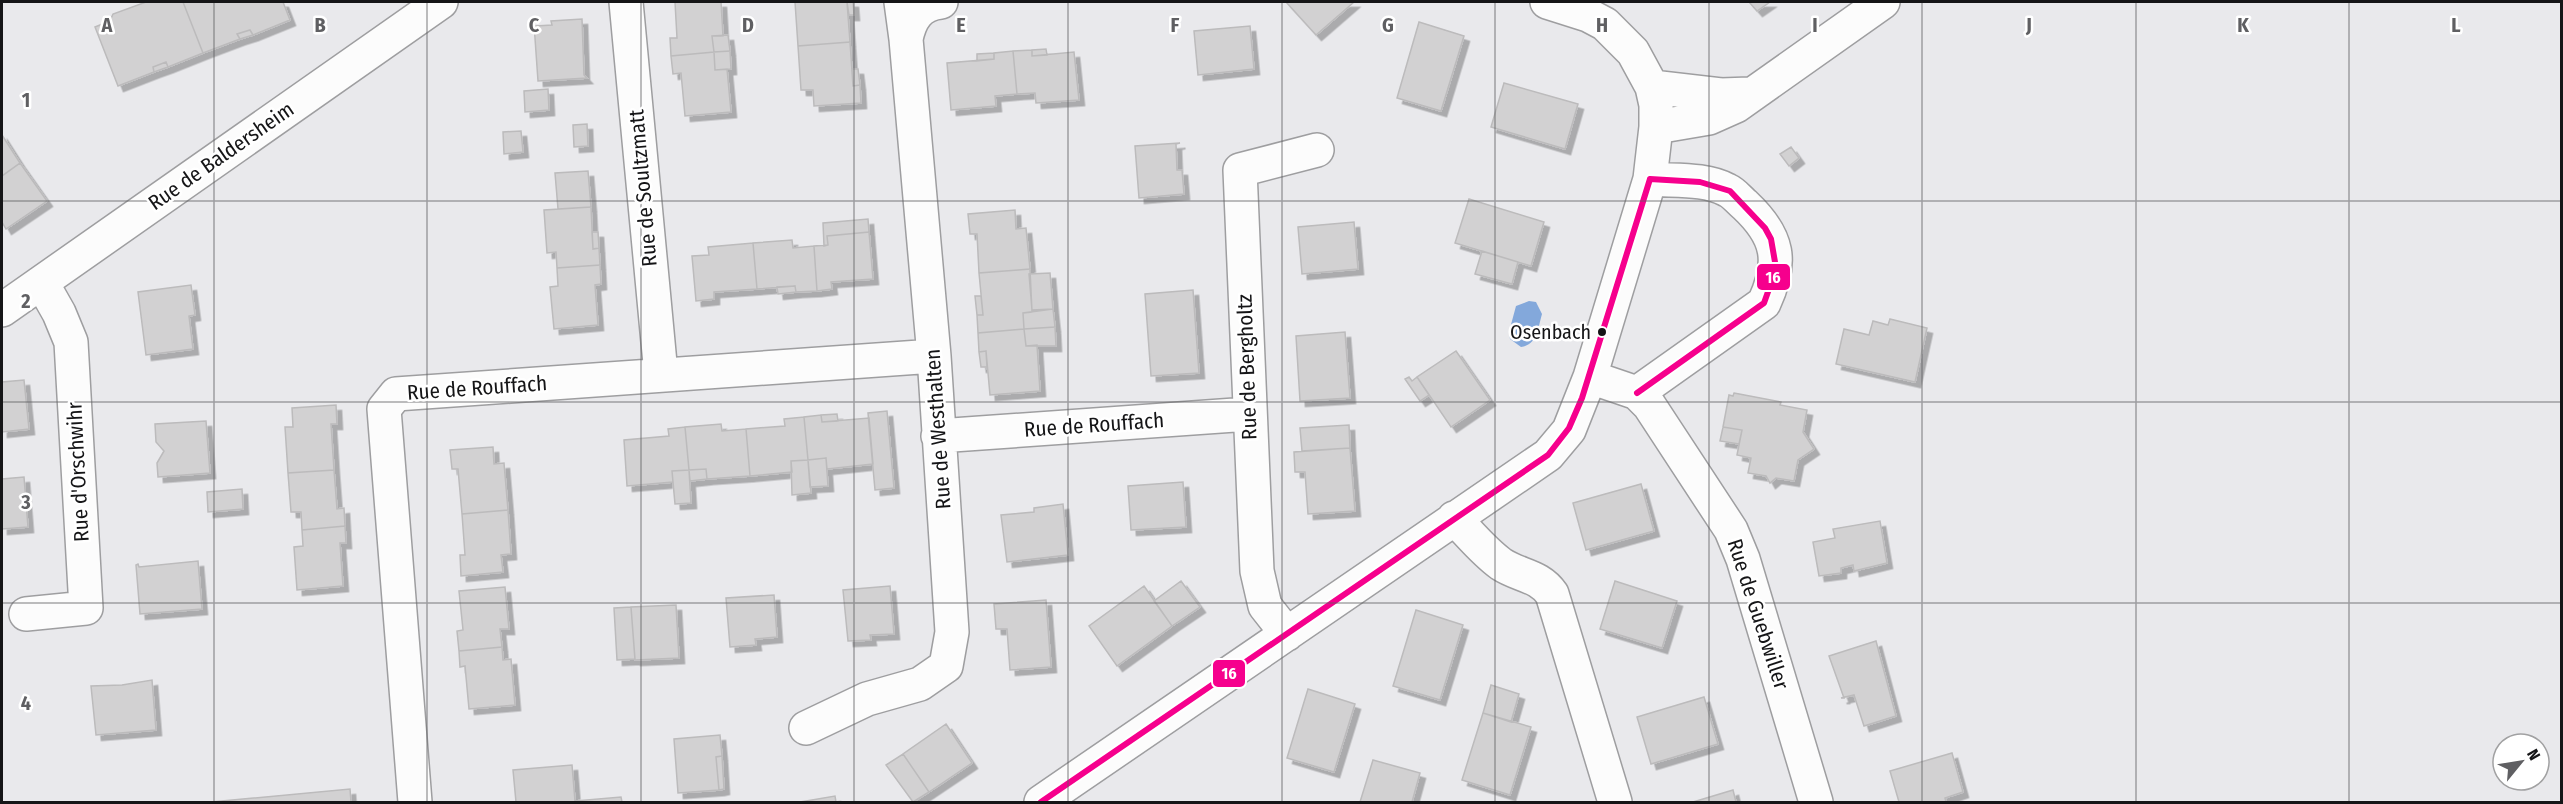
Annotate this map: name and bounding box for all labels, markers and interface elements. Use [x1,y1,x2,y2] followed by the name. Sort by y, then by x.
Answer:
[101,13,114,37] text: A
[314,13,326,37] text: B
[529,13,540,37] text: C
[742,13,754,37] text: D
[956,13,966,37] text: E
[1171,13,1180,37] text: F
[1382,13,1394,37] text: G
[1596,13,1608,37] text: H
[1812,13,1818,37] text: I
[2025,13,2032,37] text: J
[2237,13,2249,37] text: K
[2451,13,2461,37] text: L
[22,88,30,112] text: 1
[143,96,299,216] street label: Rue de Baldersheim
[623,108,663,268] street label: Rue de Soultzmatt
[1756,263,1791,291] line badge: 16
[1765,268,1781,287] text: 16
[20,289,31,313] text: 2
[1231,294,1263,440] street label: Rue de Bergholtz
[1510,320,1591,344] place label: Osenbach
[1596,326,1608,338] marker: Osenbach
[919,348,957,510] street label: Rue de Westhalten
[406,370,548,406] street label: Rue de Rouffach
[61,401,95,543] street label: Rue d'Orschwihr
[1023,407,1165,443] street label: Rue de Rouffach
[20,490,31,514] text: 3
[1721,536,1795,693] street label: Rue de Guebwiller
[1212,659,1246,688] line badge: 16
[1221,664,1237,683] text: 16
[21,691,31,715] text: 4
[2491,732,2551,792] north arrow
[2523,746,2544,764] text: N

